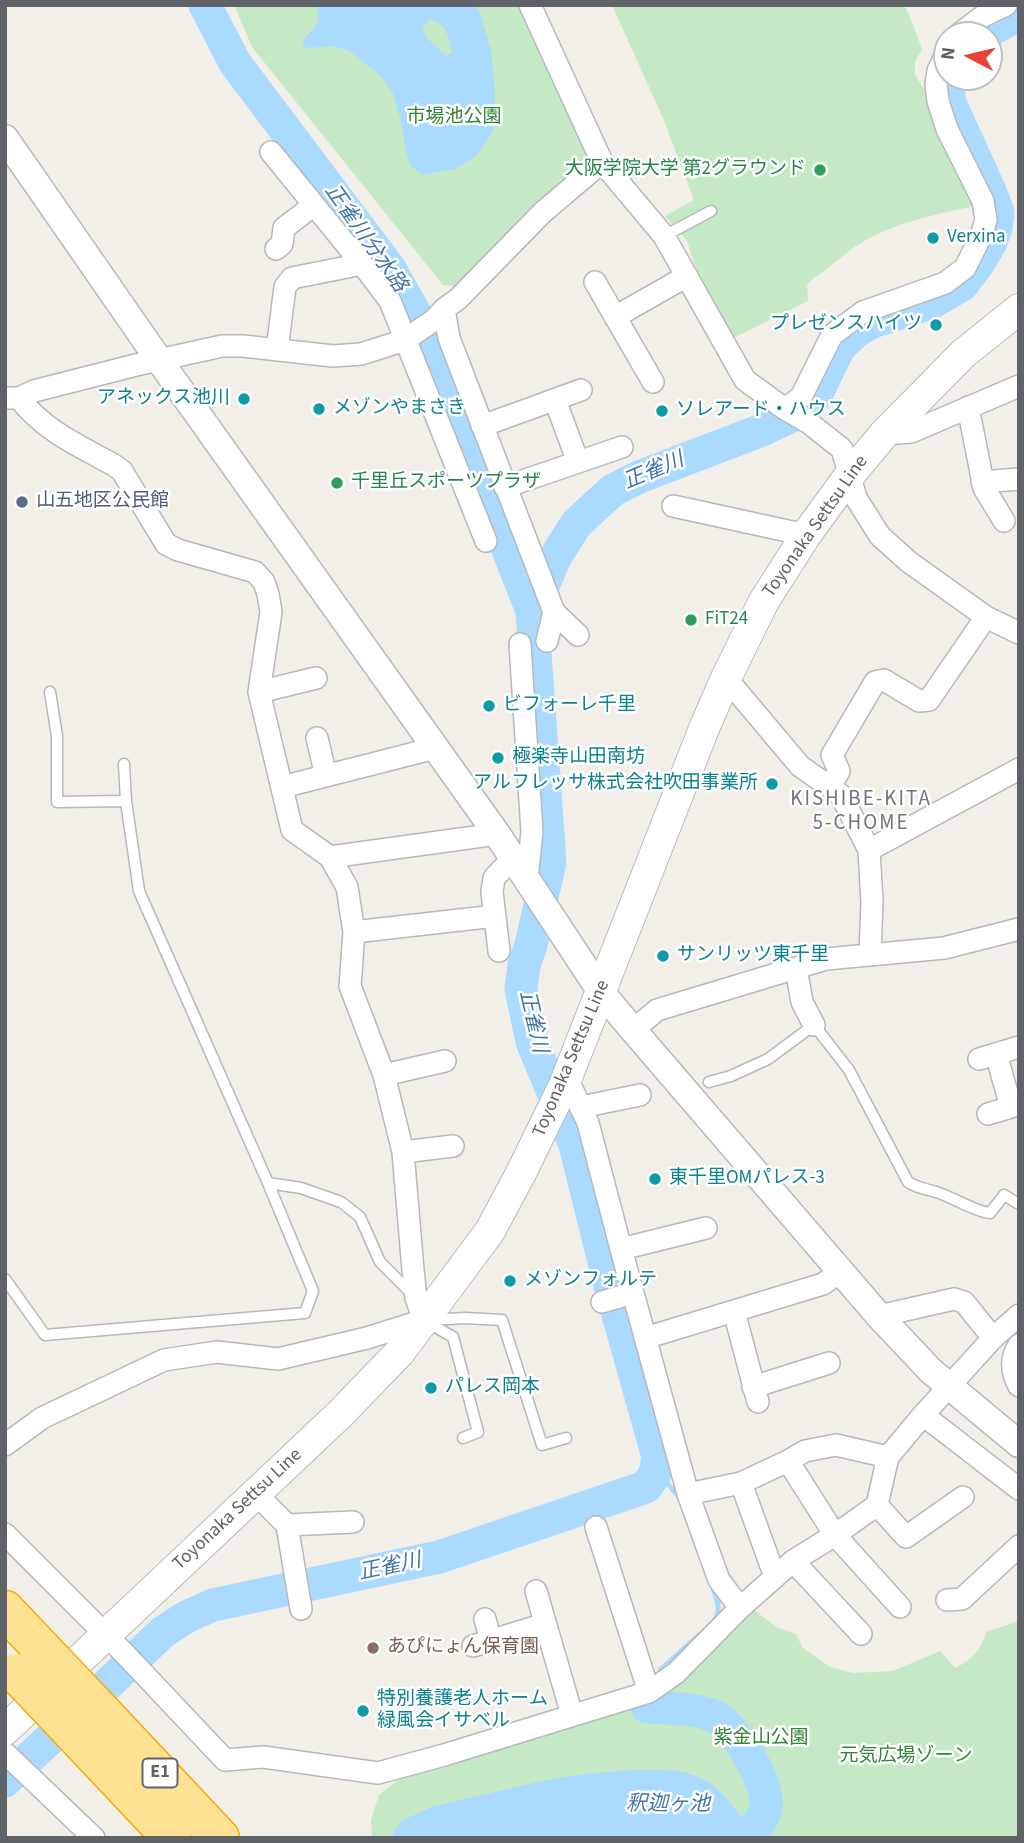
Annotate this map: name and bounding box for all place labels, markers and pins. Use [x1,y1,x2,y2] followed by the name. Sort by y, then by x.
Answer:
[565,159,806,181] place label: 大阪学院大学 第2グラウンド
[812,162,828,178] marker: 大阪学院大学 第2グラウンド
[947,227,1006,249] place label: Verxina
[925,230,941,246] marker: Verxina
[770,314,922,336] place label: プレゼンスハイツ
[928,317,944,333] marker: プレゼンスハイツ
[97,388,230,410] place label: アネックス池川
[236,391,252,407] marker: アネックス池川
[333,398,466,420] place label: メゾンやまさき
[676,400,846,422] place label: ソレアード・ハウス
[311,401,327,417] marker: メゾンやまさき
[654,403,670,419] marker: ソレアード・ハウス
[351,472,541,494] place label: 千里丘スポーツプラザ
[329,475,345,491] marker: 千里丘スポーツプラザ
[36,491,169,513] place label: 山五地区公民館
[14,494,30,510] marker: 山五地区公民館
[705,609,748,631] place label: FiT24
[683,612,699,628] marker: FiT24
[503,695,636,717] place label: ビフォーレ千里
[481,698,497,714] marker: ビフォーレ千里
[512,747,645,769] place label: 極楽寺山田南坊
[490,750,506,766] marker: 極楽寺山田南坊
[473,773,758,795] place label: アルフレッサ株式会社吹田事業所
[764,776,780,792] marker: アルフレッサ株式会社吹田事業所
[677,945,829,967] place label: サンリッツ東千里
[655,948,671,964] marker: サンリッツ東千里
[669,1168,825,1190] place label: 東千里OMパレス-3
[647,1171,663,1187] marker: 東千里OMパレス-3
[524,1270,657,1292] place label: メゾンフォルテ
[502,1273,518,1289] marker: メゾンフォルテ
[445,1377,540,1399] place label: パレス岡本
[423,1380,439,1396] marker: パレス岡本
[387,1637,539,1659] place label: あぴにょん保育園
[365,1640,381,1656] marker: あぴにょん保育園
[377,1689,548,1733] place label: 特別養護老人ホーム 緑風会イサベル
[355,1703,371,1719] marker: 特別養護老人ホーム 緑風会イサベル

